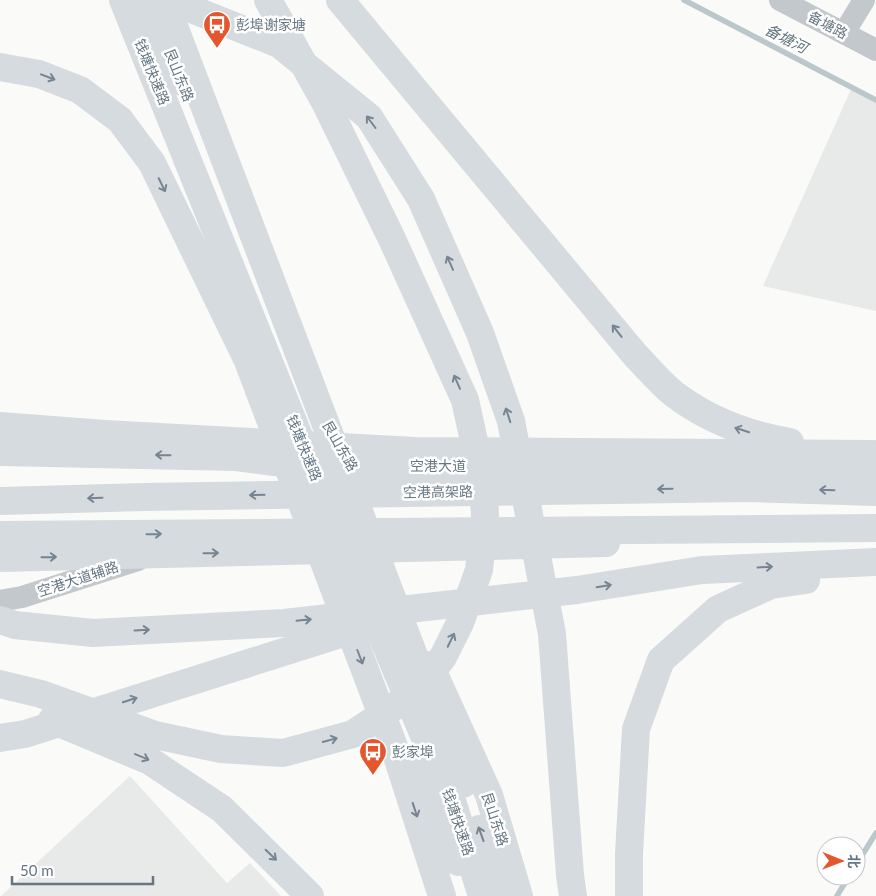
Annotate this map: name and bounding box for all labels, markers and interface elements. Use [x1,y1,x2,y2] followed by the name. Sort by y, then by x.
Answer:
[806,7,851,42] street label: 备塘路
[202,10,232,49] bus stop icon: 彭埠谢家塘
[236,16,306,33] place label: 彭埠谢家塘
[762,20,813,58] water label: 备塘河
[131,36,173,107] street label: 钱塘快速路
[161,46,198,104] street label: 艮山东路
[39,73,55,82] one-way arrow
[366,115,376,129] one-way arrow
[158,177,167,192] one-way arrow
[444,256,454,271] one-way arrow
[611,325,622,338] one-way arrow
[452,375,461,390] one-way arrow
[503,407,513,423] one-way arrow
[283,412,325,483] street label: 钱塘快速路
[319,417,362,474] street label: 艮山东路
[735,425,751,434] one-way arrow
[155,450,172,460] one-way arrow
[410,457,466,474] street label: 空港大道
[403,482,473,501] street label: 空港高架路
[657,484,674,494] one-way arrow
[820,485,836,495] one-way arrow
[250,490,266,500] one-way arrow
[87,493,104,503] one-way arrow
[145,529,161,539] one-way arrow
[202,548,219,558] one-way arrow
[40,552,56,562] one-way arrow
[35,557,120,600] street label: 空港大道辅路
[757,562,773,571] one-way arrow
[596,580,612,590] one-way arrow
[295,615,311,625] one-way arrow
[133,625,149,635] one-way arrow
[447,633,456,648] one-way arrow
[356,649,366,664] one-way arrow
[122,694,138,704] one-way arrow
[322,735,338,744] one-way arrow
[358,737,388,776] bus stop icon: 彭家埠
[392,743,434,760] place label: 彭家埠
[134,753,149,763] one-way arrow
[439,786,478,858] street label: 钱塘快速路
[479,790,512,848] street label: 艮山东路
[410,802,420,818] one-way arrow
[476,826,485,842] one-way arrow
[816,836,866,886] north arrow
[264,849,277,861] one-way arrow
[12,854,154,886] scale bar
[846,854,863,868] text: 北
[20,861,54,879] text: 50 m

